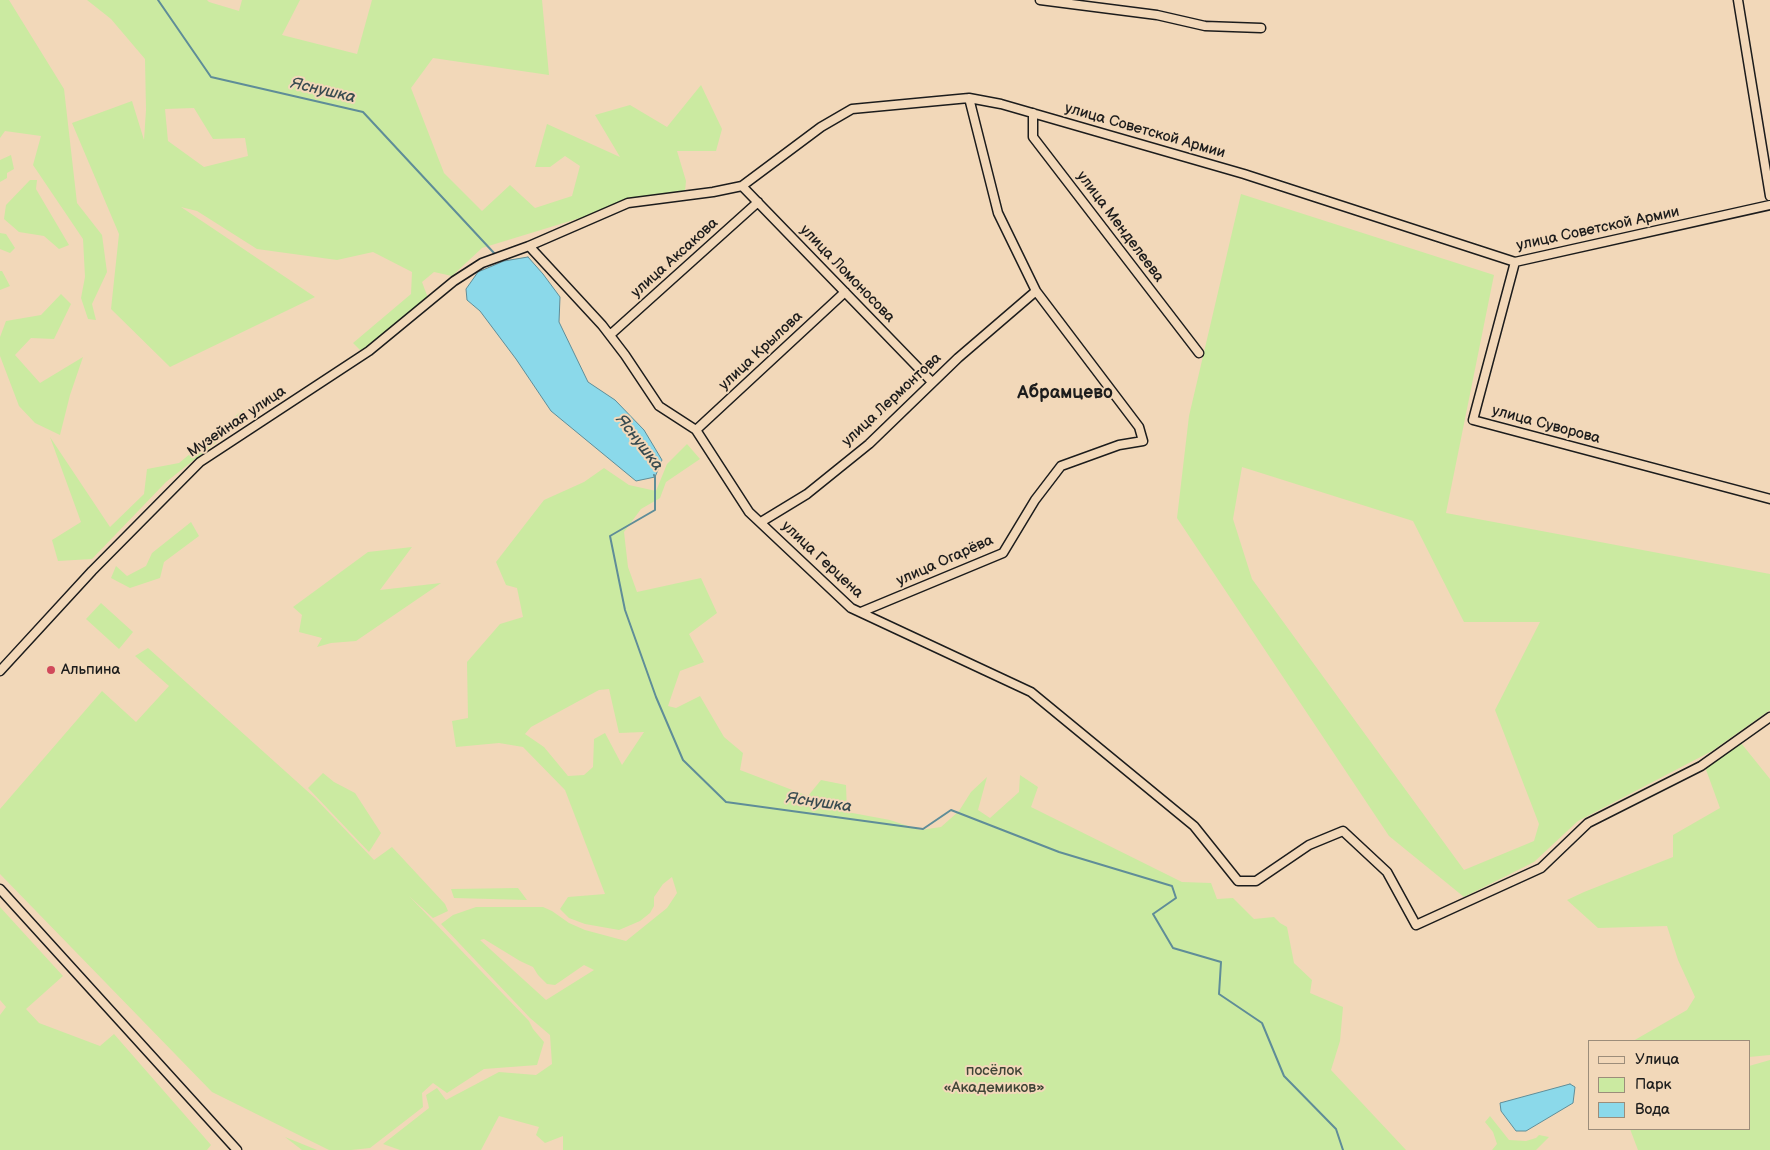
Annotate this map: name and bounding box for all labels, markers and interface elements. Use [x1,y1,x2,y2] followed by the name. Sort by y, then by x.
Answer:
[289,74,357,108] water label: Яснушка
[1063,99,1227,163] street label: улица Советской Армии
[1072,168,1168,286] street label: улица Менделеева
[1515,203,1681,255] street label: улица Советской Армии
[628,214,722,302] street label: улица Аксакова
[796,221,898,327] street label: улица Ломоносова
[716,308,806,394] street label: улица Крылова
[839,349,945,451] street label: улица Лермонтова
[184,382,290,462] street label: Музейная улица
[1017,382,1113,404] district label: Абрамцево
[1490,402,1602,448] street label: улица Суворова
[611,411,667,475] water label: Яснушка
[777,518,867,602] street label: улица Герцена
[894,532,996,590] street label: улица Огарёва
[61,661,120,679] place label: Альпина
[45,664,57,676] marker: Альпина
[785,789,853,817] water label: Яснушка
[1588,1040,1750,1130] legend
[1635,1050,1679,1069] text: Улица
[943,1062,1045,1097] park label: посёлок «Академиков»
[1635,1075,1672,1094] text: Парк
[1635,1100,1670,1119] text: Вода

